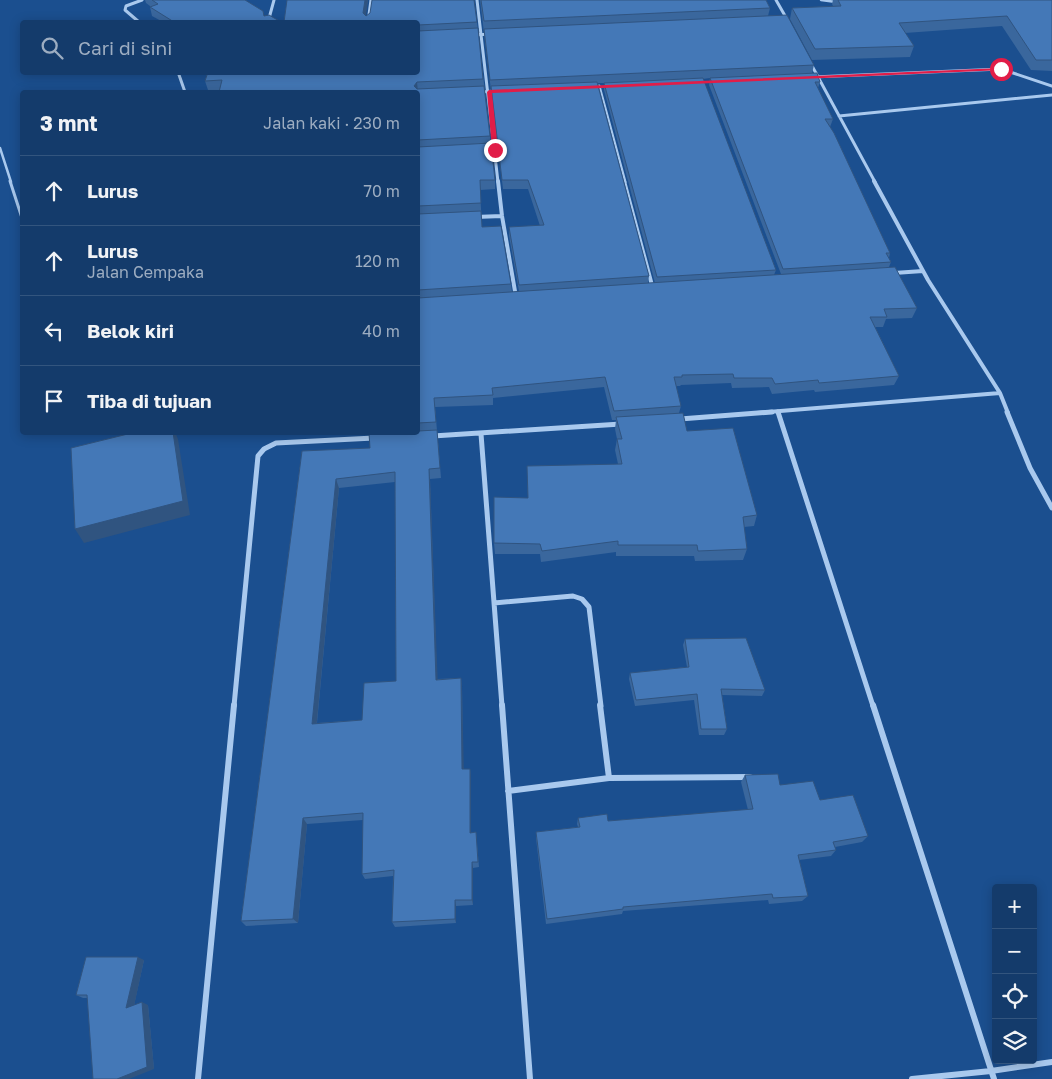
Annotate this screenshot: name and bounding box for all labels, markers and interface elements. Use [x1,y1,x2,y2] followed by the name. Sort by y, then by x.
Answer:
[20,20,420,75] search box
[38,34,66,62] icon: search
[78,36,172,59] text: Cari di sini
[990,58,1013,81] route start
[40,110,98,136] text: 3 mnt
[263,113,400,133] text: Jalan kaki · 230 m
[484,139,507,162] route end
[40,177,68,205] icon: ahead
[87,179,138,202] text: Lurus
[363,181,400,201] text: 70 m
[87,239,138,262] text: Lurus
[40,247,68,275] icon: ahead
[355,251,400,271] text: 120 m
[87,262,204,282] text: Jalan Cempaka
[40,317,68,345] icon: left
[87,319,174,342] text: Belok kiri
[362,321,400,341] text: 40 m
[40,387,68,415] icon: arrive
[87,389,212,412] text: Tiba di tujuan
[992,884,1037,1064] map controls
[992,884,1037,929] button: +
[992,929,1037,974] button: −
[992,974,1037,1019] button: locate
[992,1019,1037,1064] button: layers

